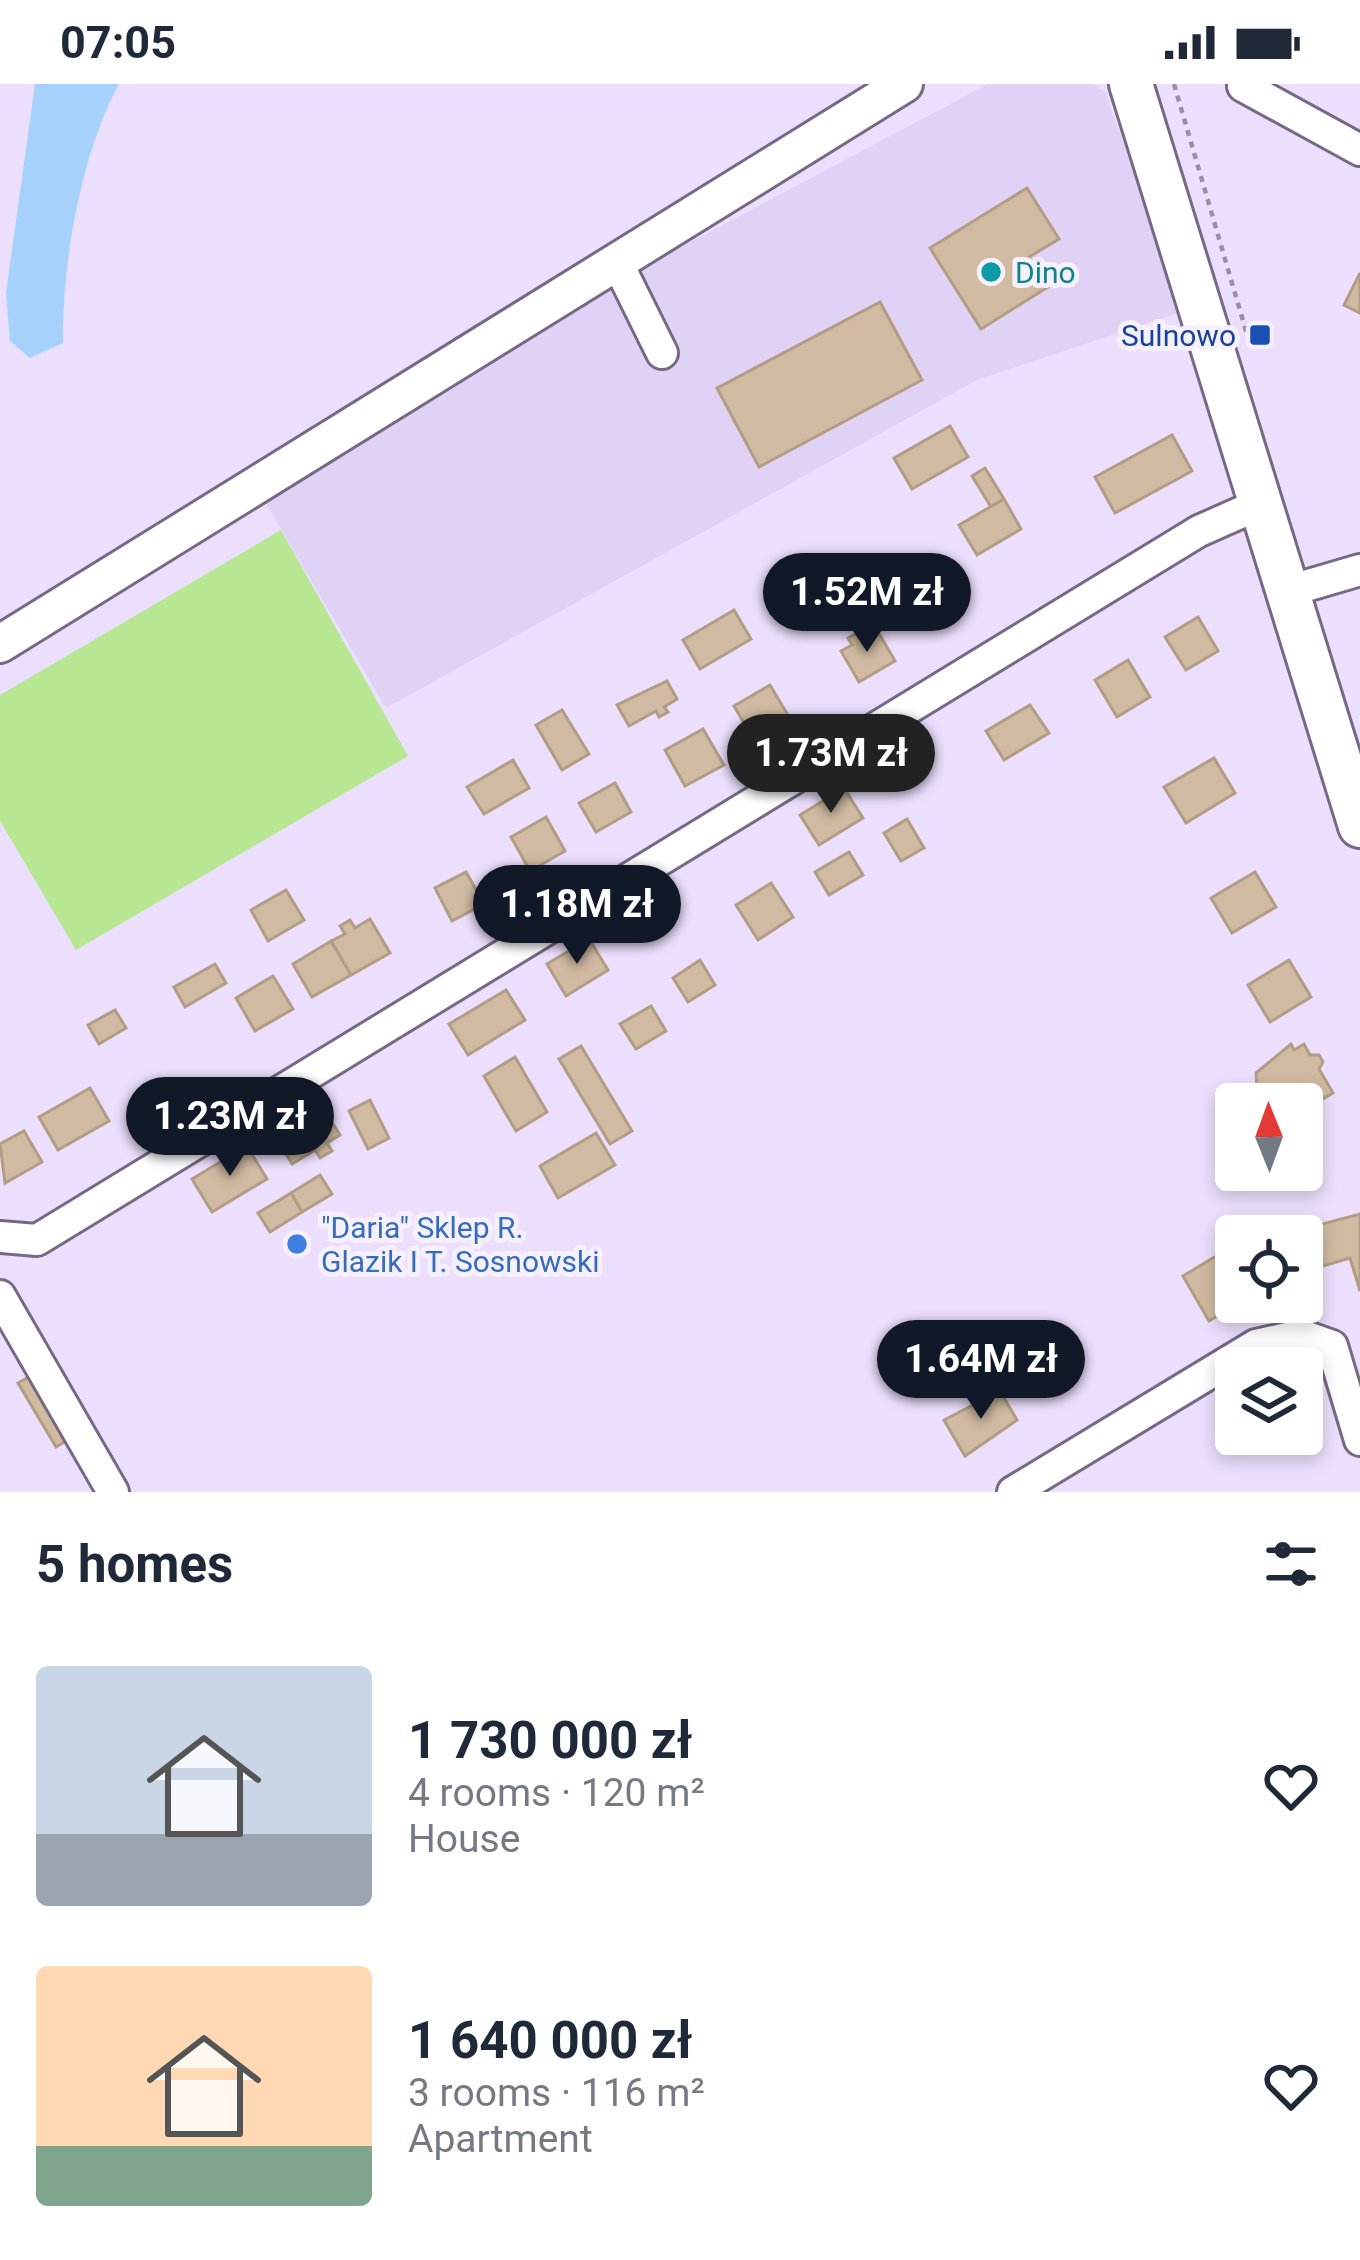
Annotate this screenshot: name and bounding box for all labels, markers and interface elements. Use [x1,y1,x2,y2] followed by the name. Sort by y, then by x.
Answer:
[60,16,176,69] text: 07:05
[1015,255,1076,290] place label: Dino
[978,259,1004,285] marker: Dino
[1121,318,1236,353] place label: Sulnowo
[1247,322,1273,348] marker: Sulnowo
[743,553,991,655] pin: 1.52M zł
[790,569,944,615] text: 1.52M zł
[707,714,955,816] pin: 1.73M zł
[754,730,908,776] text: 1.73M zł
[453,865,701,967] pin: 1.18M zł
[500,881,654,927] text: 1.18M zł
[106,1077,354,1179] pin: 1.23M zł
[1215,1083,1323,1191] north arrow
[1215,1083,1323,1455] map controls
[153,1093,307,1139] text: 1.23M zł
[321,1210,600,1279] place label: "Daria" Sklep R. Glazik I T. Sosnowski
[1215,1215,1323,1323] button: locate
[284,1231,310,1257] marker: "Daria" Sklep R. Glazik I T. Sosnowski
[857,1320,1105,1422] pin: 1.64M zł
[904,1336,1058,1382] text: 1.64M zł
[1215,1347,1323,1455] button: layers
[1258,1531,1324,1597] icon: filters
[36,1535,233,1594] text: 5 homes
[408,1711,692,1770] text: 1 730 000 zł
[132,1714,276,1858] icon: home
[1258,1753,1324,1819] icon: heart
[408,1770,705,1816] text: 4 rooms · 120 m²
[408,1816,520,1862] text: House
[408,2011,692,2070] text: 1 640 000 zł
[132,2014,276,2158] icon: home
[1258,2053,1324,2119] icon: heart
[408,2070,705,2116] text: 3 rooms · 116 m²
[408,2116,593,2162] text: Apartment

